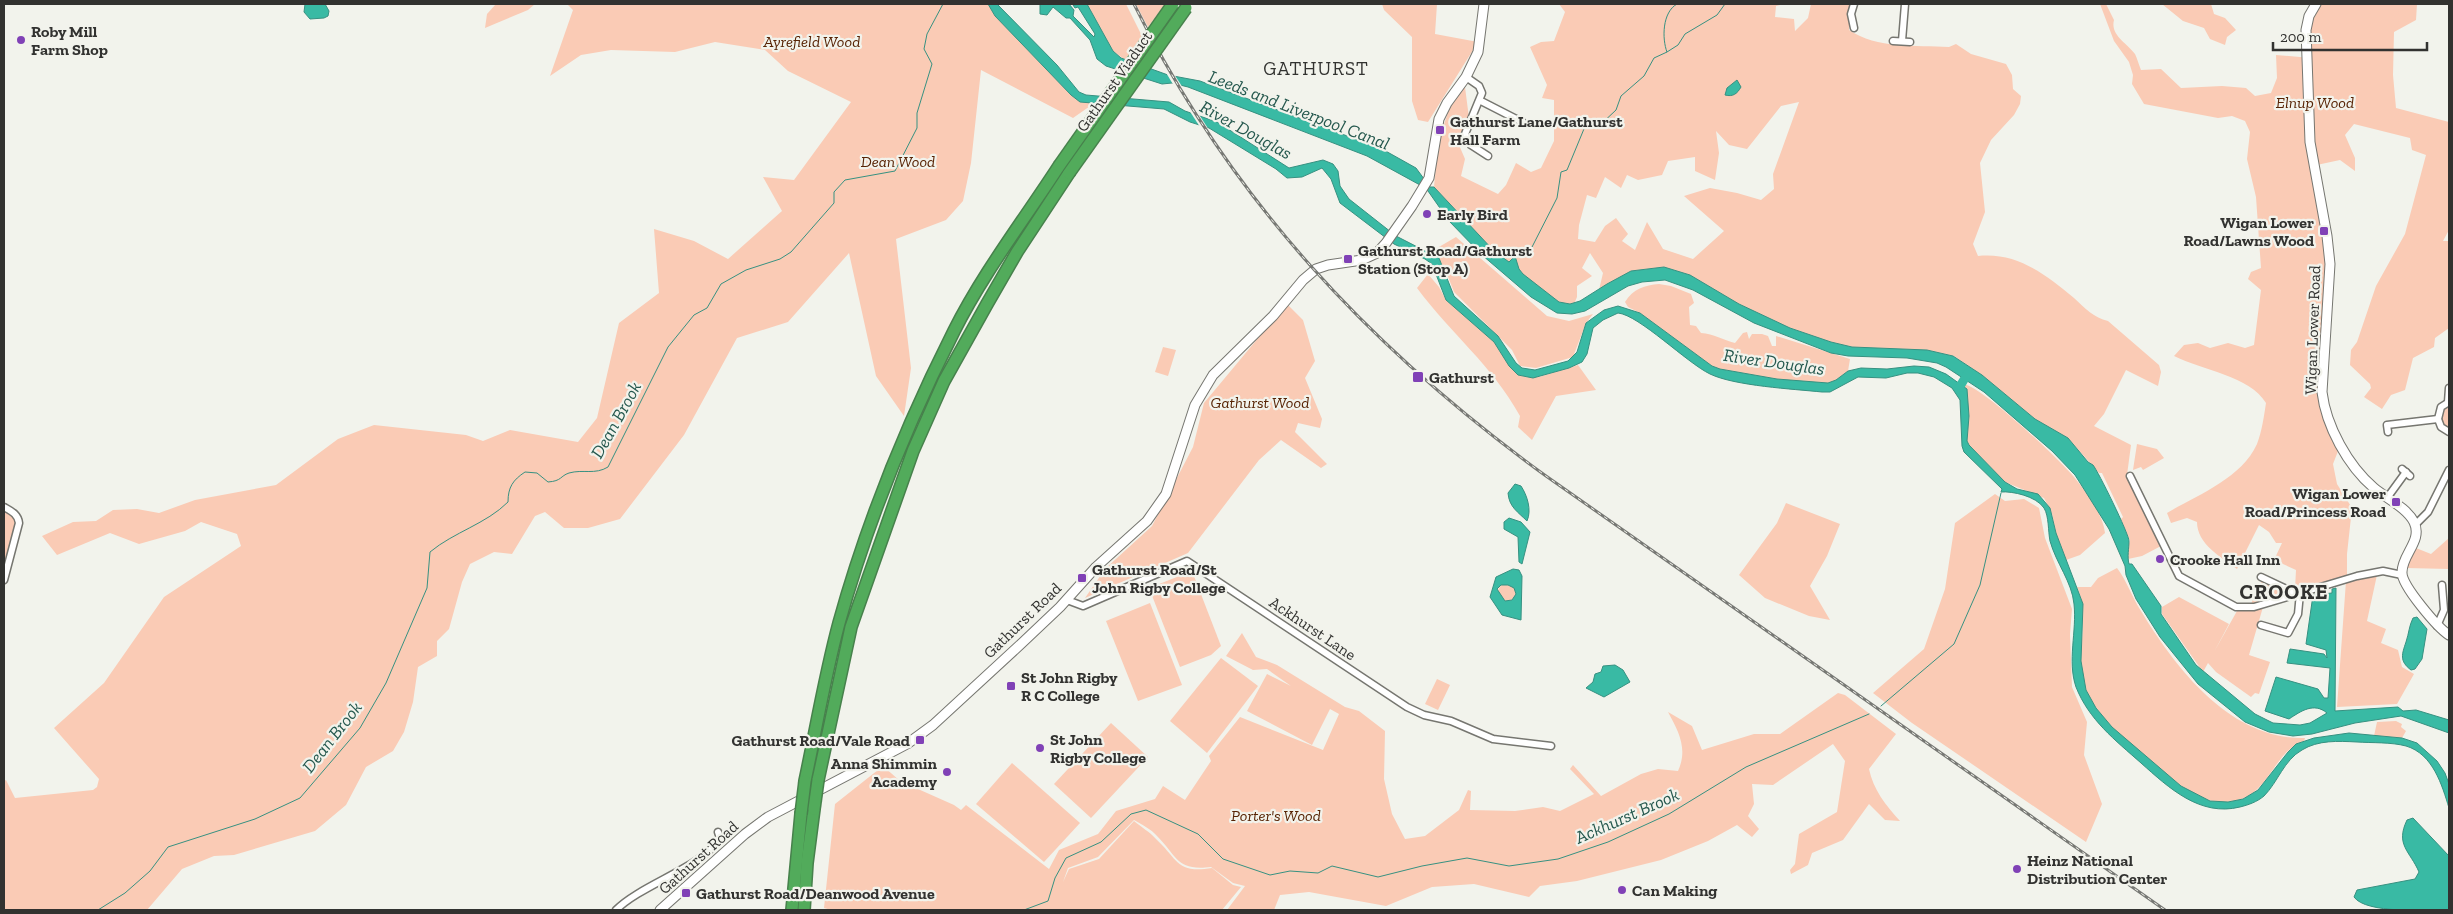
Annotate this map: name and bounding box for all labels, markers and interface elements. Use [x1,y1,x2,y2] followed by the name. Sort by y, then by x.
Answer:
[2273,20,2427,52] scale bar
[31,22,108,59] place label: Roby Mill Farm Shop
[1073,27,1156,135] street label: Gathurst Viaduct
[2280,28,2321,46] text: 200 m
[763,32,860,51] park label: Ayrefield Wood
[15,34,27,46] marker: Roby Mill Farm Shop
[1263,57,1369,80] district label: GATHURST
[1205,65,1393,155] water label: Leeds and Liverpool Canal
[2276,93,2354,112] park label: Elnup Wood
[1196,96,1296,164] water label: River Douglas
[1450,112,1623,149] place label: Gathurst Lane/Gathurst Hall Farm
[1434,124,1446,136] marker: Gathurst Lane/Gathurst Hall Farm
[861,152,935,171] park label: Dean Wood
[1437,205,1508,224] place label: Early Bird
[1421,208,1433,220] marker: Early Bird
[2183,213,2314,250] place label: Wigan Lower Road/Lawns Wood
[2318,225,2330,237] marker: Wigan Lower Road/Lawns Wood
[1358,241,1533,278] place label: Gathurst Road/Gathurst Station (Stop A)
[1342,253,1354,265] marker: Gathurst Road/Gathurst Station (Stop A)
[2301,265,2324,395] street label: Wigan Lower Road
[1722,344,1826,380] water label: River Douglas
[1429,368,1494,387] place label: Gathurst
[1411,370,1425,384] marker: Gathurst
[586,378,646,462] water label: Dean Brook
[1211,393,1309,412] park label: Gathurst Wood
[2245,484,2386,521] place label: Wigan Lower Road/Princess Road
[2390,496,2402,508] marker: Wigan Lower Road/Princess Road
[2170,550,2281,569] place label: Crooke Hall Inn
[2154,553,2166,565] marker: Crooke Hall Inn
[1092,560,1226,597] place label: Gathurst Road/St John Rigby College
[1076,572,1088,584] marker: Gathurst Road/St John Rigby College
[980,579,1065,662] street label: Gathurst Road
[2239,579,2329,604] district label: CROOKE
[1266,593,1360,664] street label: Ackhurst Lane
[1021,668,1118,705] place label: St John Rigby R C College
[1005,680,1017,692] marker: St John Rigby R C College
[297,697,367,777] water label: Dean Brook
[1050,730,1146,767] place label: St John Rigby College
[732,731,910,750] place label: Gathurst Road/Vale Road
[914,734,926,746] marker: Gathurst Road/Vale Road
[1034,742,1046,754] marker: St John Rigby College
[831,754,938,791] place label: Anna Shimmin Academy
[941,766,953,778] marker: Anna Shimmin Academy
[1571,783,1682,849] water label: Ackhurst Brook
[1231,806,1321,825] park label: Porter's Wood
[655,817,742,898] street label: Gathurst Road
[2027,851,2167,888] place label: Heinz National Distribution Center
[2011,863,2023,875] marker: Heinz National Distribution Center
[1632,881,1717,900] place label: Can Making
[696,884,935,903] place label: Gathurst Road/Deanwood Avenue
[1616,884,1628,896] marker: Can Making
[680,887,692,899] marker: Gathurst Road/Deanwood Avenue

